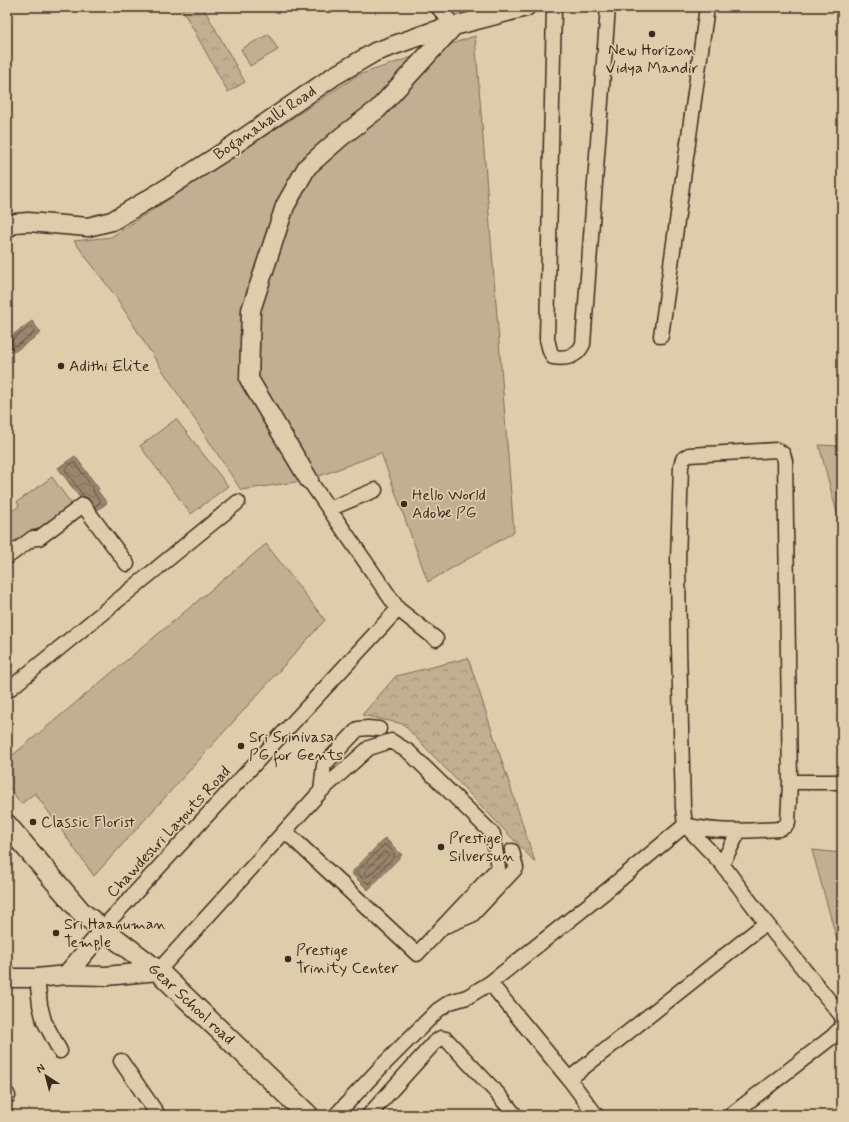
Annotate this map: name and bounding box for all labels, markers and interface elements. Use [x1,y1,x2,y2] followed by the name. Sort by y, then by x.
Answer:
[647,29,657,39] marker: New Horizon Vidya Mandir
[606,40,699,79] place label: New Horizon Vidya Mandir
[210,81,321,166] street label: Boganahalli Road
[69,356,150,377] place label: Adithi Elite
[56,361,66,371] marker: Adithi Elite
[412,485,486,524] place label: Hello World Adobe PG
[399,499,409,509] marker: Hello World Adobe PG
[249,727,343,768] place label: Sri Srinivasa PG for Gents
[236,741,246,751] marker: Sri Srinivasa PG for Gents
[102,762,236,902] street label: Chawdeshri Layouts Road
[41,812,135,833] place label: Classic Florist
[28,817,38,827] marker: Classic Florist
[449,828,515,867] place label: Prestige Silversun
[436,842,446,852] marker: Prestige Silversun
[64,914,166,953] place label: Sri Haanuman Temple
[51,928,61,938] marker: Sri Haanuman Temple
[296,940,399,979] place label: Prestige Trinity Center
[283,954,293,964] marker: Prestige Trinity Center
[143,958,239,1050] street label: Gear School road
[26,1056,66,1096] north arrow
[34,1061,48,1077] text: N

